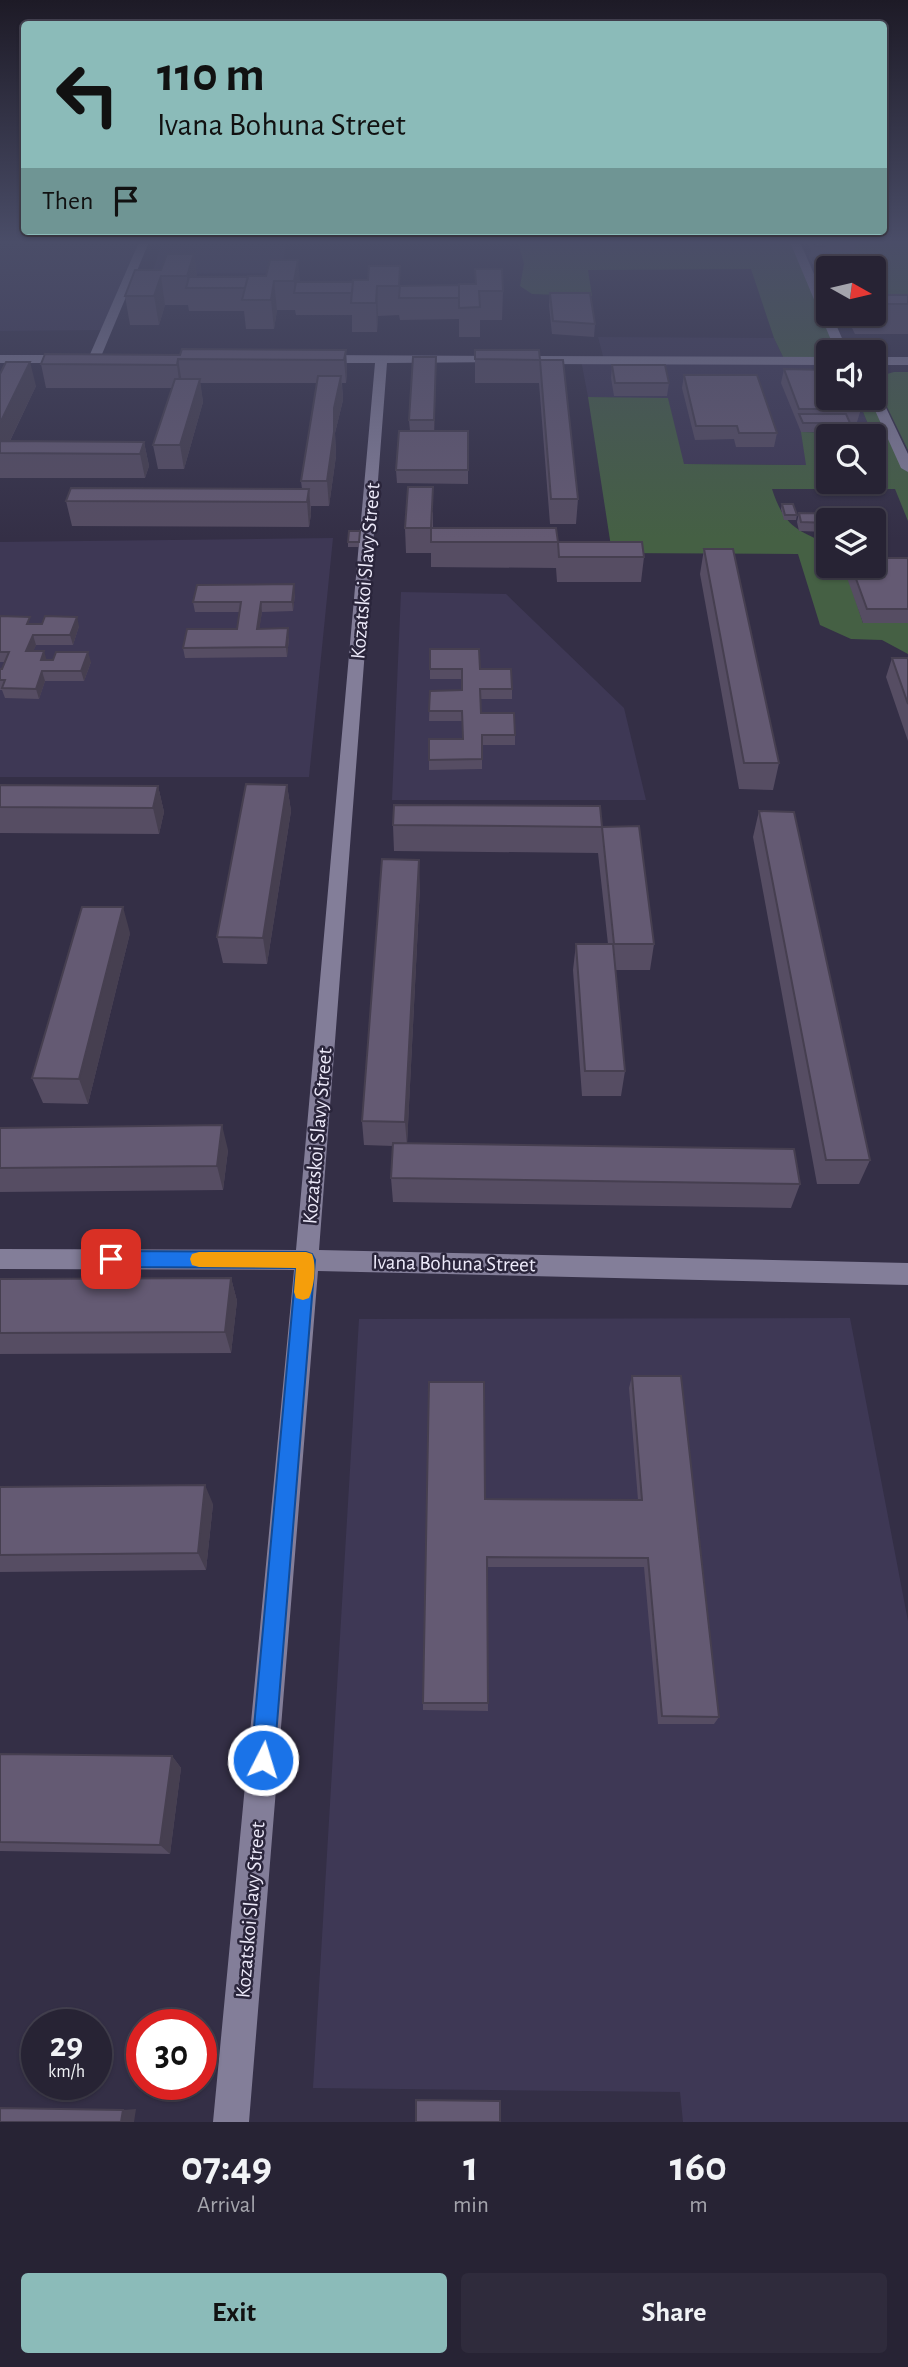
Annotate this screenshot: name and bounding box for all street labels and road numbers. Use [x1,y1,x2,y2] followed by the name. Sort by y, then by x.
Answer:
[347,482,384,660] street label: Kozatskoi Slavy Street
[299,1047,336,1225] street label: Kozatskoi Slavy Street
[372,1252,536,1275] street label: Ivana Bohuna Street
[232,1821,269,1999] street label: Kozatskoi Slavy Street

